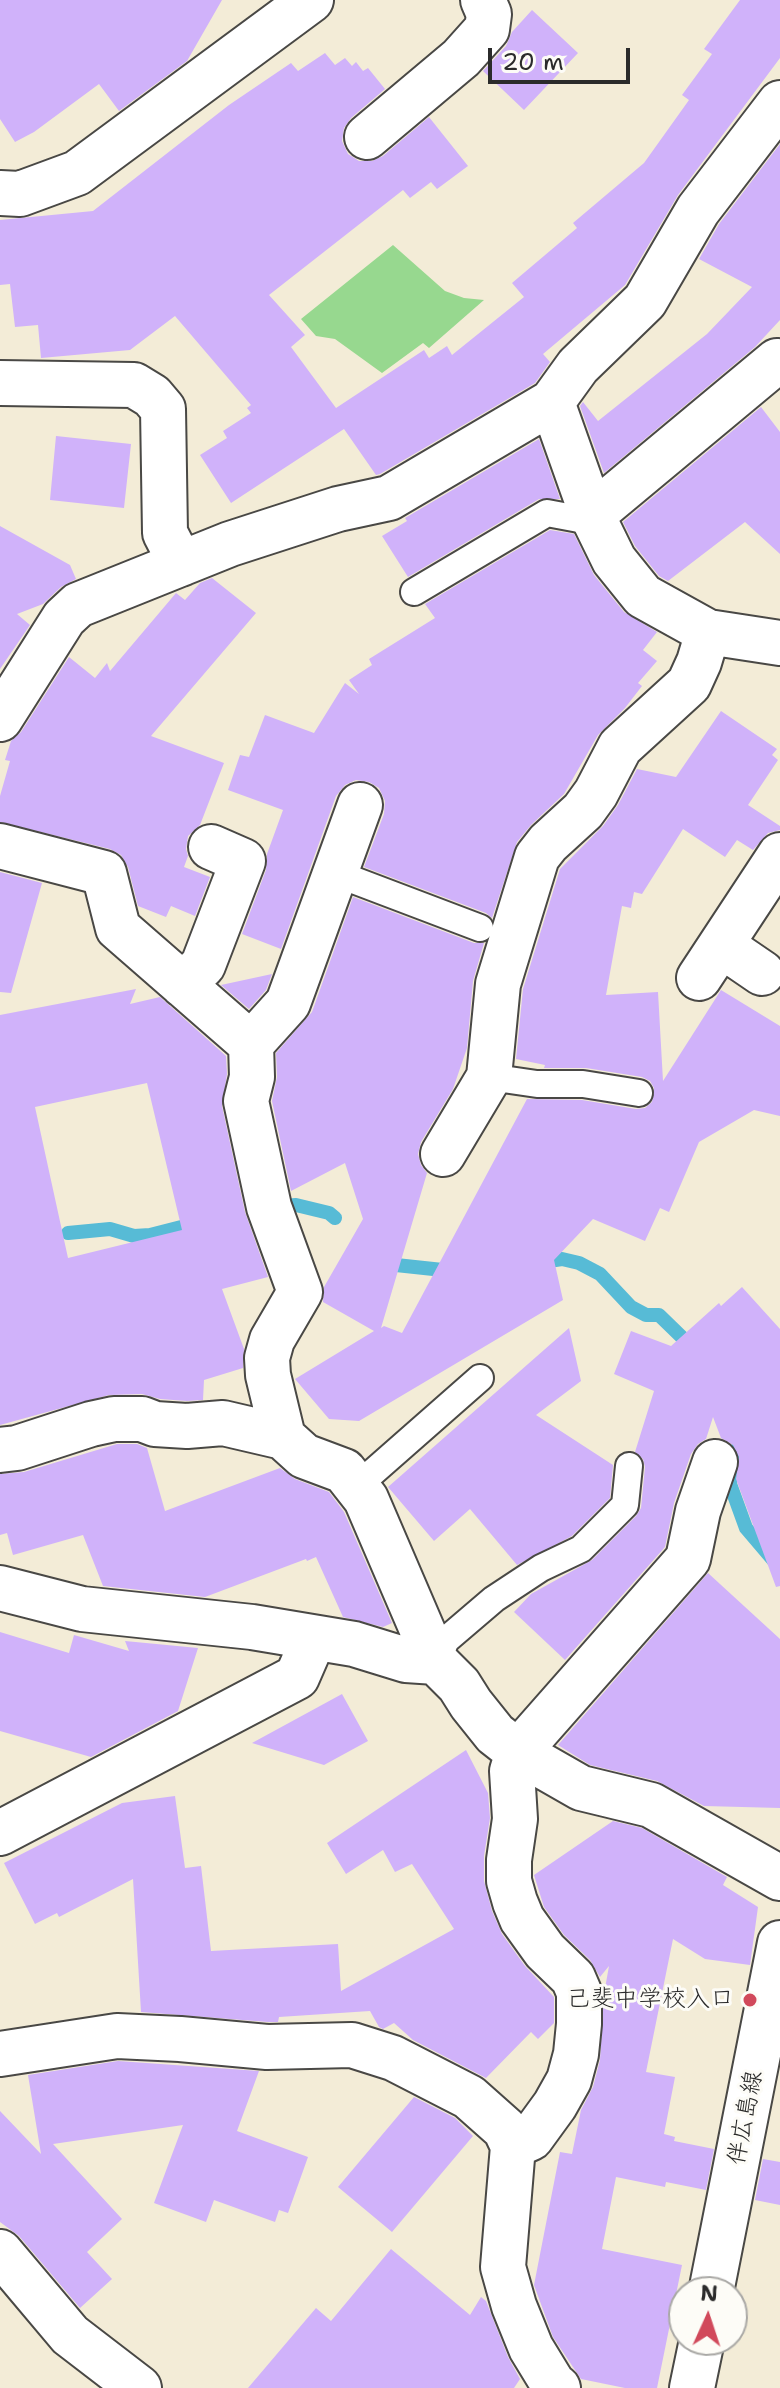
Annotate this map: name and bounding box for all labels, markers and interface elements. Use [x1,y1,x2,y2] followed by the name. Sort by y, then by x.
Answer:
[492,32,634,82] scale bar
[502,46,564,78] text: 20 m
[566,1986,734,2014] place label: 己斐中学校入口
[741,1991,759,2009] marker: 己斐中学校入口
[723,2068,769,2168] street label: 伴広島線
[668,2276,748,2356] north arrow
[700,2279,719,2308] text: N

